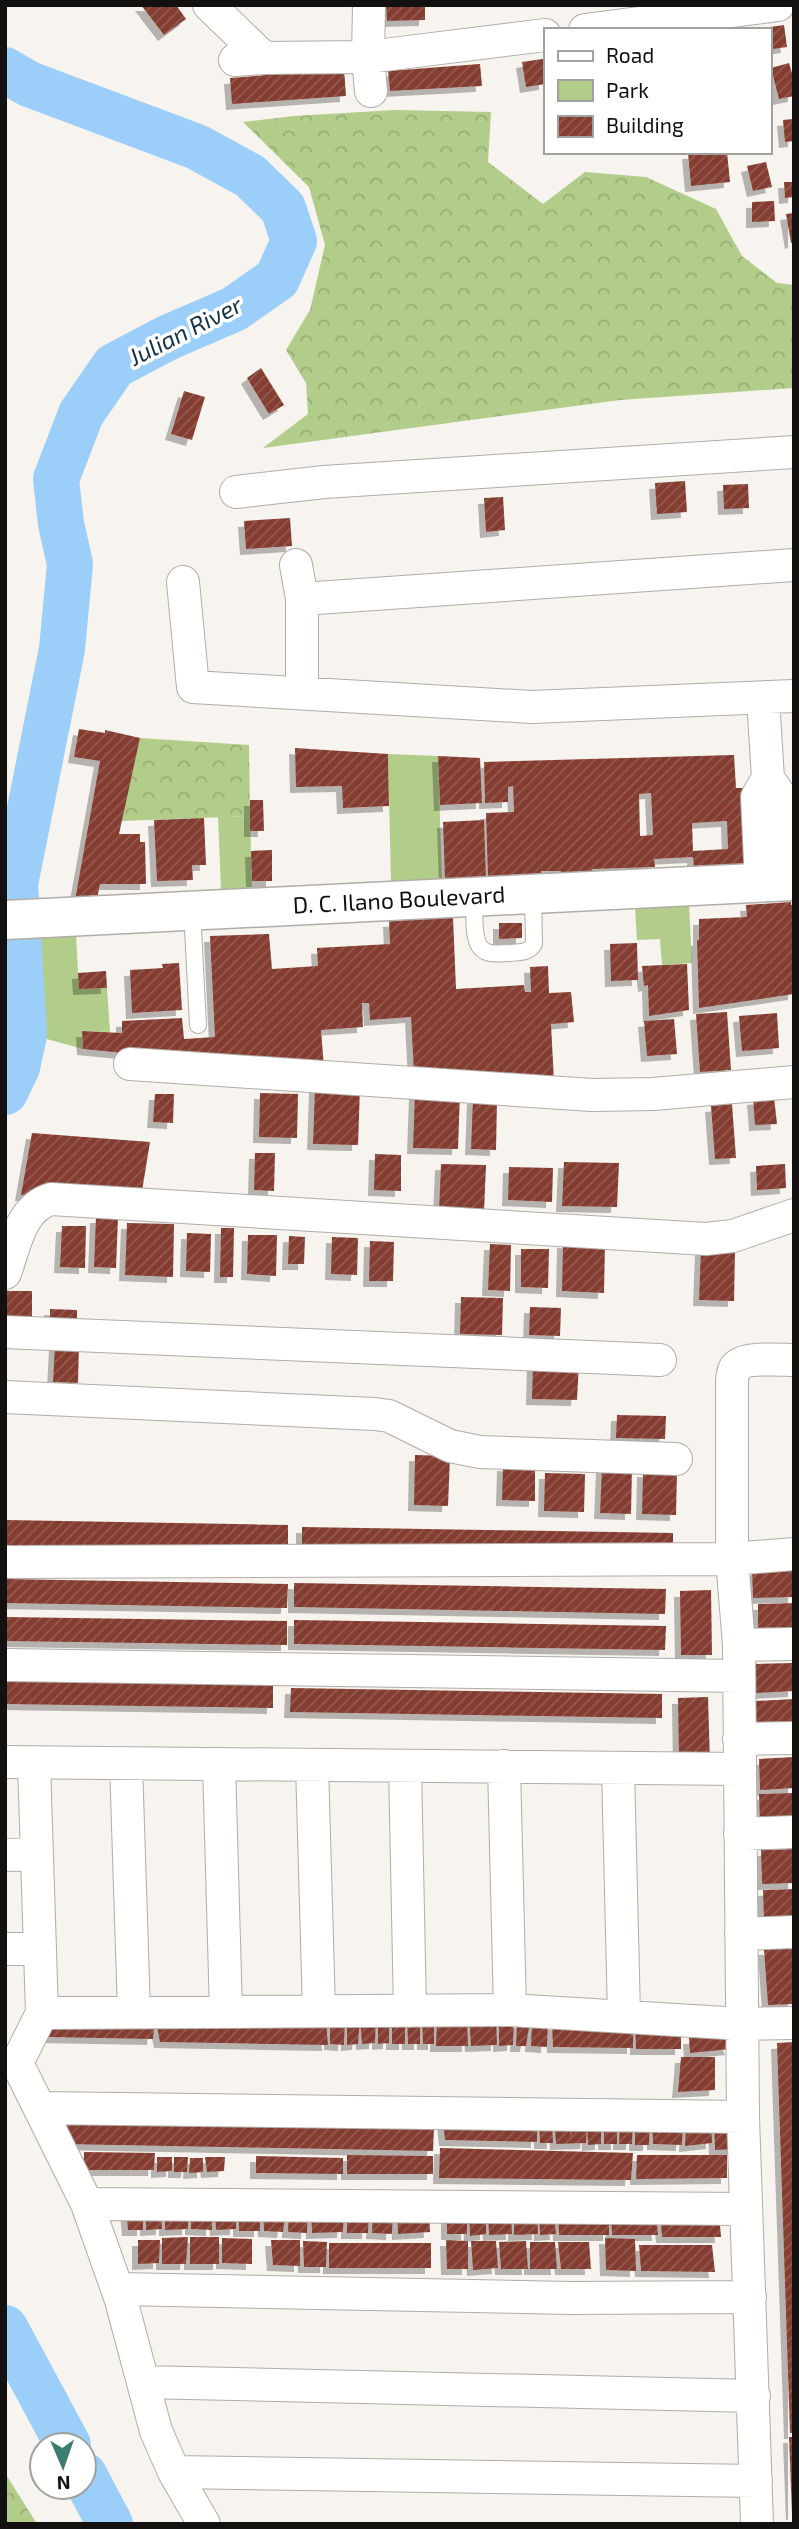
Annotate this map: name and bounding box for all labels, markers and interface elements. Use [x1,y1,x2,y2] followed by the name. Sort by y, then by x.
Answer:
[544,28,771,154] legend
[606,42,654,67] text: Road
[606,77,649,102] text: Park
[606,112,684,137] text: Building
[122,289,247,371] water label: Julian River
[292,879,506,919] street label: D. C. Ilano Boulevard
[28,2431,98,2501] north arrow
[56,2472,71,2495] text: N

